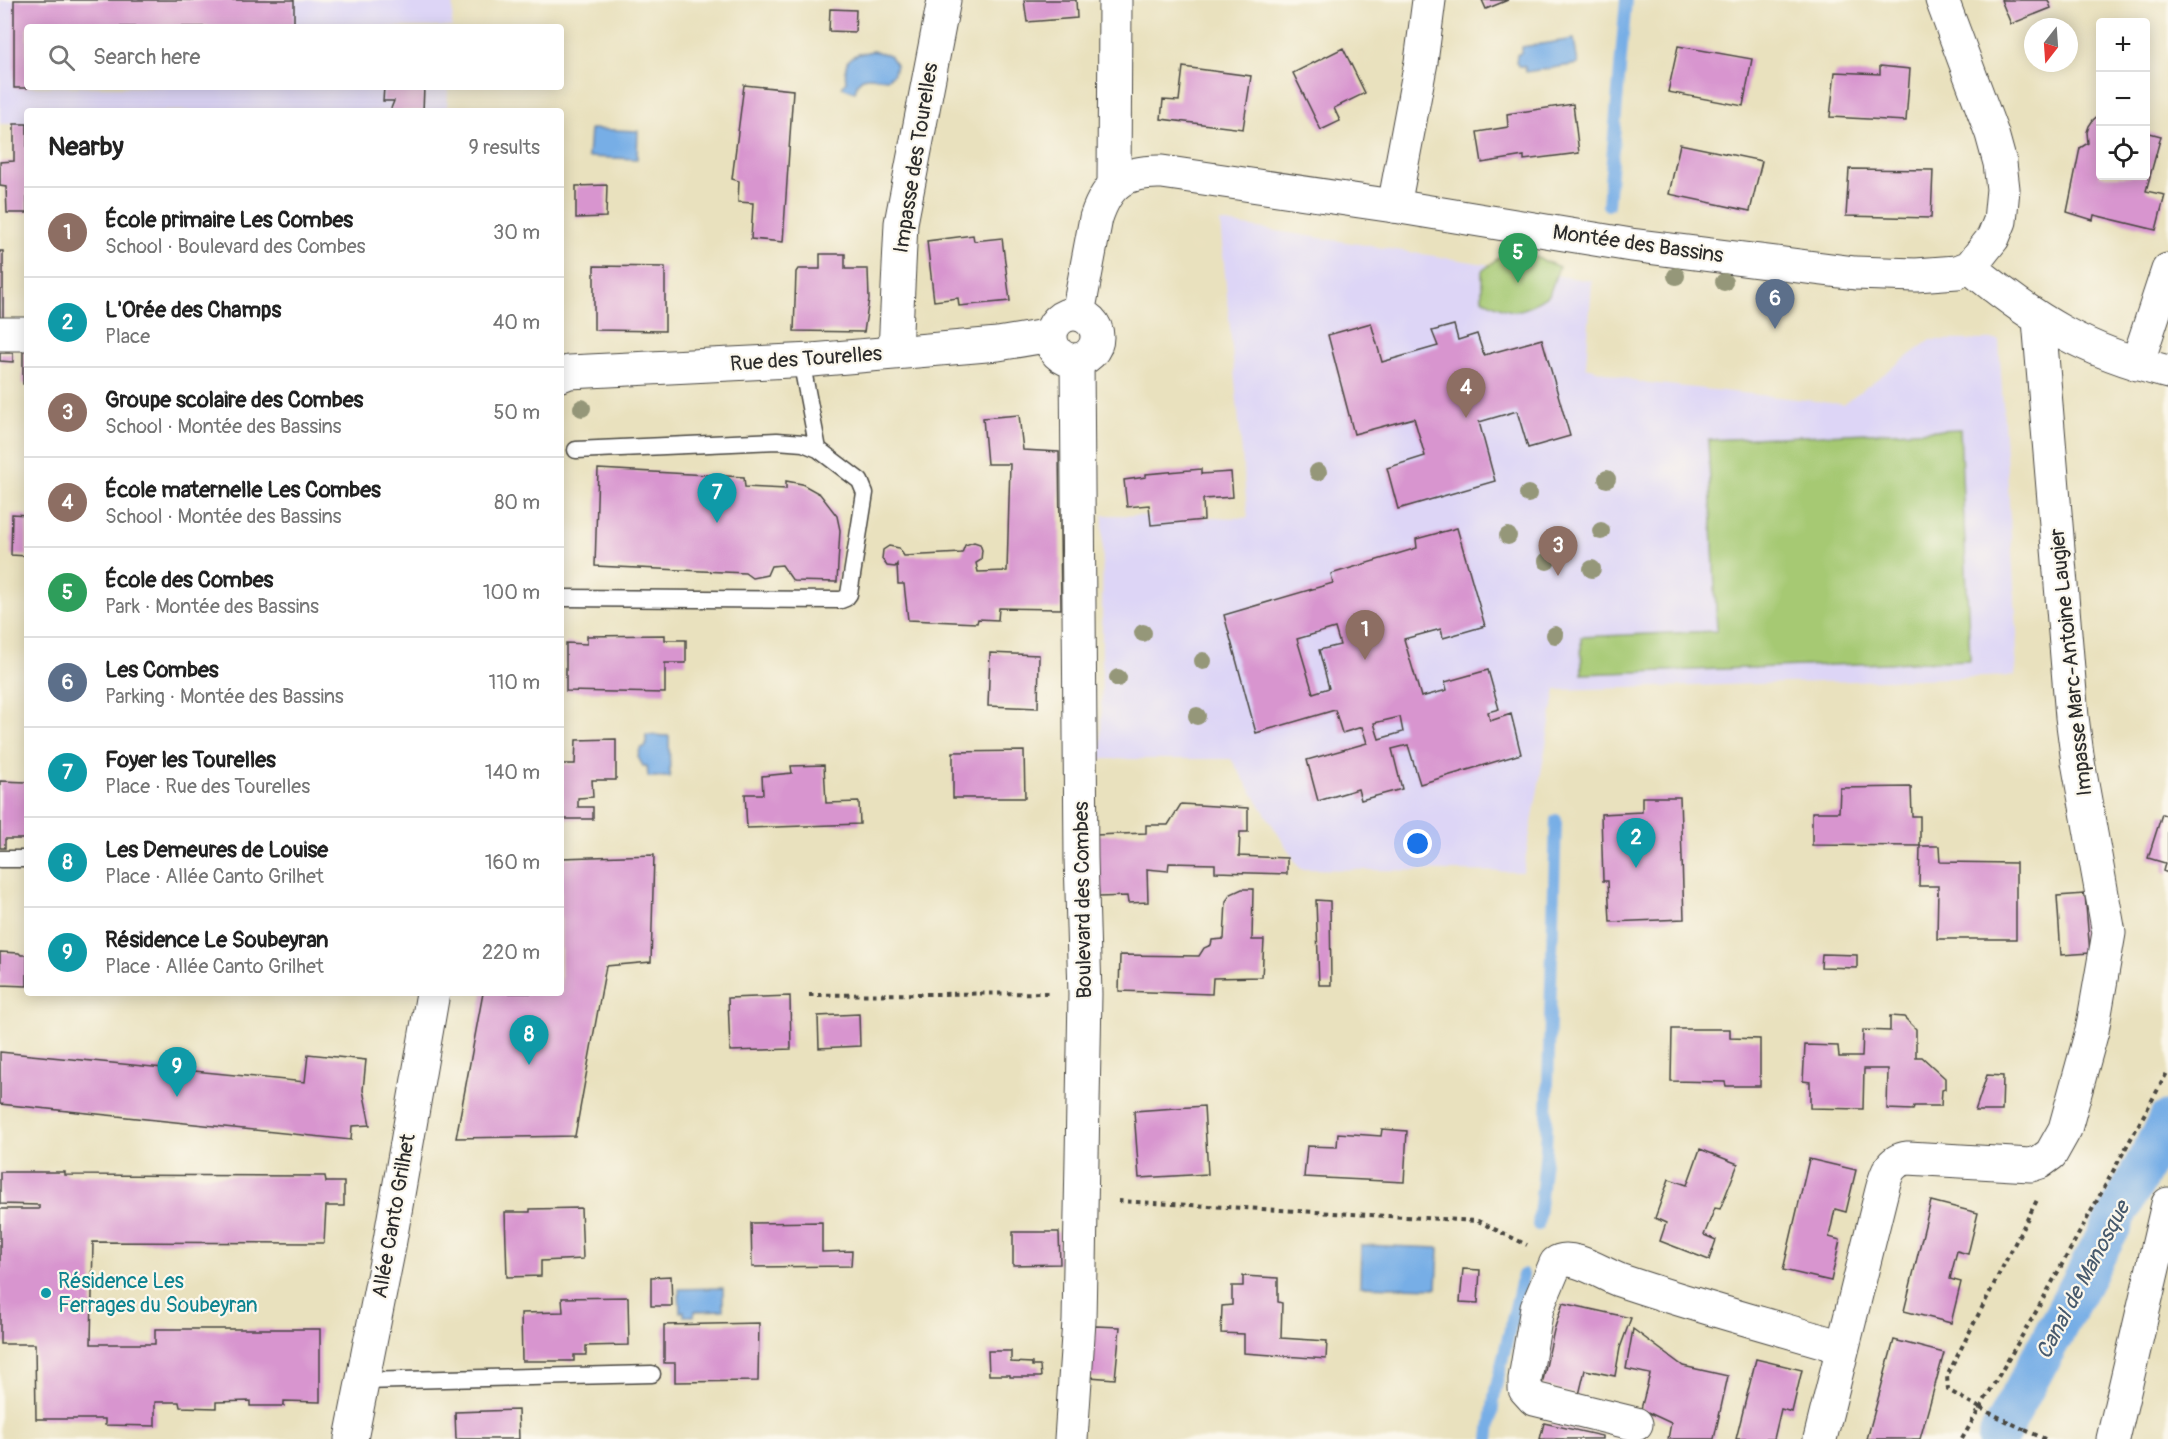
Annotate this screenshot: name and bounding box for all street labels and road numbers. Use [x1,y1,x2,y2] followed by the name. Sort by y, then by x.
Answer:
[888,60,944,255] street label: Impasse des Tourelles
[1551,219,1726,269] street label: Montée des Bassins
[729,340,883,378] street label: Rue des Tourelles
[2043,526,2098,797] street label: Impasse Marc-Antoine Laugier
[1068,801,1098,999] street label: Boulevard des Combes
[366,1131,422,1300] street label: Allée Canto Grilhet

